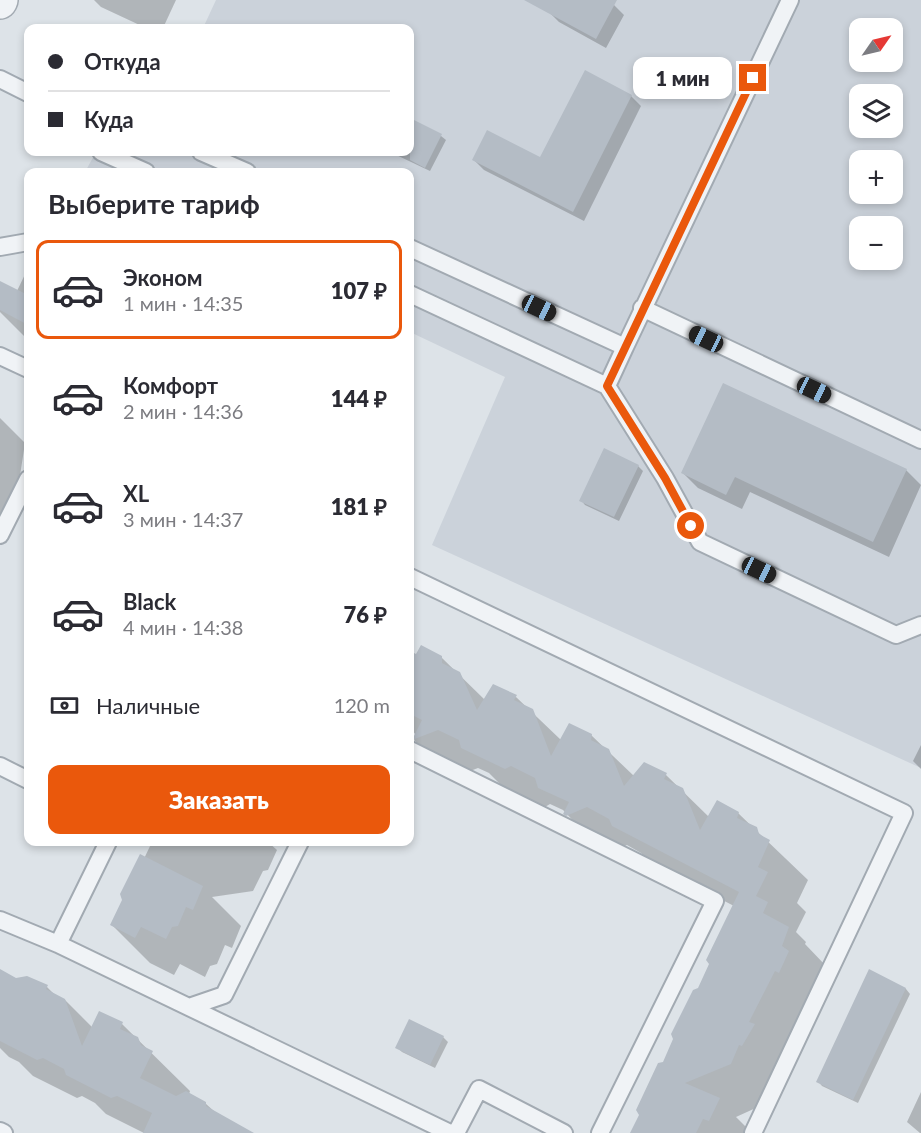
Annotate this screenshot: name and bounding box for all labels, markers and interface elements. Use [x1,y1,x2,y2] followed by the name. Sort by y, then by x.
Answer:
[849,18,903,72] north arrow
[849,18,903,270] map controls
[84,48,161,75] text: Откуда
[633,57,732,99] callout: 1 мин
[739,64,766,91] route end
[655,66,710,90] text: 1 мин
[849,84,903,138] button: layers
[84,106,134,133] text: Куда
[849,150,903,204] button: +
[48,187,260,220] text: Выберите тариф
[849,216,903,270] button: −
[51,263,105,317] icon: car
[123,264,203,291] text: Эконом
[331,277,387,304] text: 107 ₽
[123,291,243,315] text: 1 мин · 14:35
[519,292,559,324] car
[686,323,726,355] car
[51,371,105,425] icon: car
[123,372,218,399] text: Комфорт
[794,374,834,406] car
[331,385,387,412] text: 144 ₽
[123,399,243,423] text: 2 мин · 14:36
[51,479,105,533] icon: car
[123,480,149,507] text: XL
[331,493,387,520] text: 181 ₽
[123,507,243,531] text: 3 мин · 14:37
[677,512,704,539] route start
[739,554,779,586] car
[51,587,105,641] icon: car
[123,588,176,615] text: Black
[344,601,387,628] text: 76 ₽
[123,615,243,639] text: 4 мин · 14:38
[48,689,81,722] icon: cash
[96,692,200,719] text: Наличные
[334,693,390,717] text: 120 m
[48,765,390,834] button: Заказать

